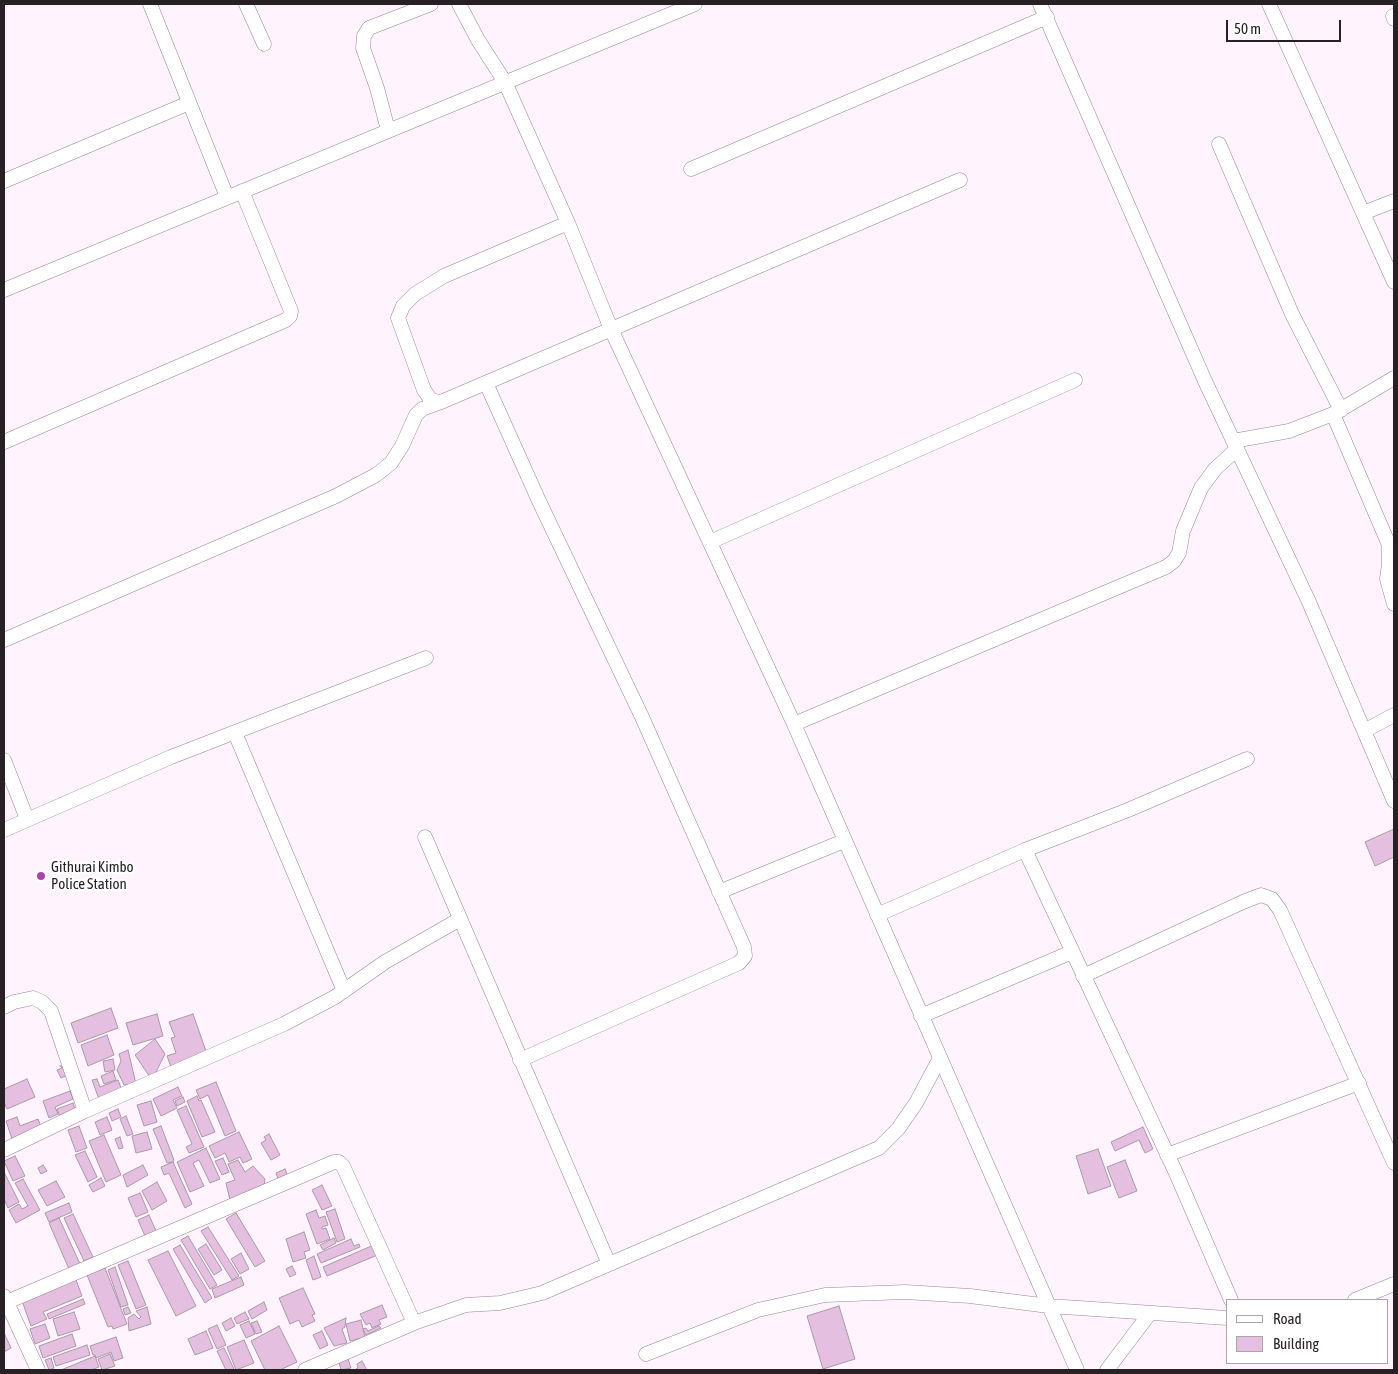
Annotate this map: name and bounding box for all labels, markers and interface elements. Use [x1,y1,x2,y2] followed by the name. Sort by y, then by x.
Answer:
[1228,10,1343,42] scale bar
[1234,20,1261,37] text: 50 m
[51,858,134,893] place label: Githurai Kimbo Police Station
[35,870,47,882] marker: Githurai Kimbo Police Station
[1226,1299,1388,1364] legend
[1273,1310,1302,1327] text: Road
[1273,1335,1319,1352] text: Building

